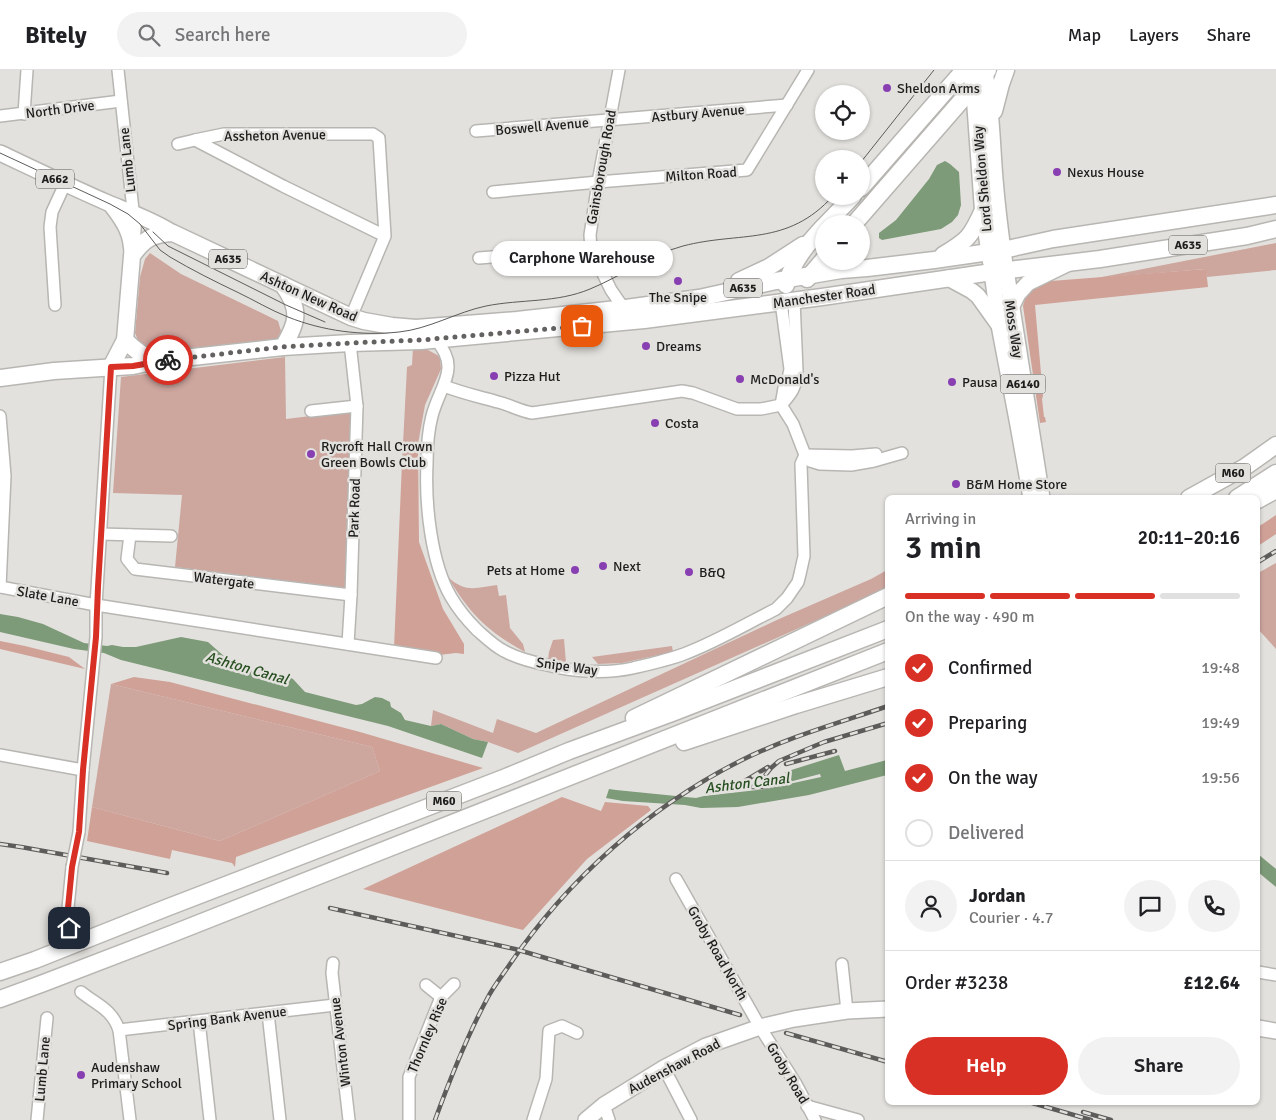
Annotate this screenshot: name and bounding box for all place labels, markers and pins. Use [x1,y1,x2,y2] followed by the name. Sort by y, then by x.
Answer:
[897,80,980,97] place label: Sheldon Arms
[881,82,893,94] marker: Sheldon Arms
[1067,164,1144,181] place label: Nexus House
[1051,166,1063,178] marker: Nexus House
[491,241,673,276] callout: Carphone Warehouse
[672,275,684,287] marker: The Snipe
[649,289,707,306] place label: The Snipe
[561,305,603,347] pin
[656,338,701,355] place label: Dreams
[640,340,652,352] marker: Dreams
[504,368,561,385] place label: Pizza Hut
[488,370,500,382] marker: Pizza Hut
[750,371,819,388] place label: McDonald's
[734,373,746,385] marker: McDonald's
[962,374,998,391] place label: Pausa
[946,376,958,388] marker: Pausa
[665,415,699,432] place label: Costa
[649,417,661,429] marker: Costa
[321,438,433,471] place label: Rycroft Hall Crown Green Bowls Club
[305,448,317,460] marker: Rycroft Hall Crown Green Bowls Club
[966,476,1067,493] place label: B&M Home Store
[950,478,962,490] marker: B&M Home Store
[613,558,641,575] place label: Next
[597,560,609,572] marker: Next
[487,562,565,579] place label: Pets at Home
[569,564,581,576] marker: Pets at Home
[699,564,725,581] place label: B&Q
[683,566,695,578] marker: B&Q
[48,907,90,949] pin
[91,1059,182,1092] place label: Audenshaw Primary School
[75,1069,87,1081] marker: Audenshaw Primary School

